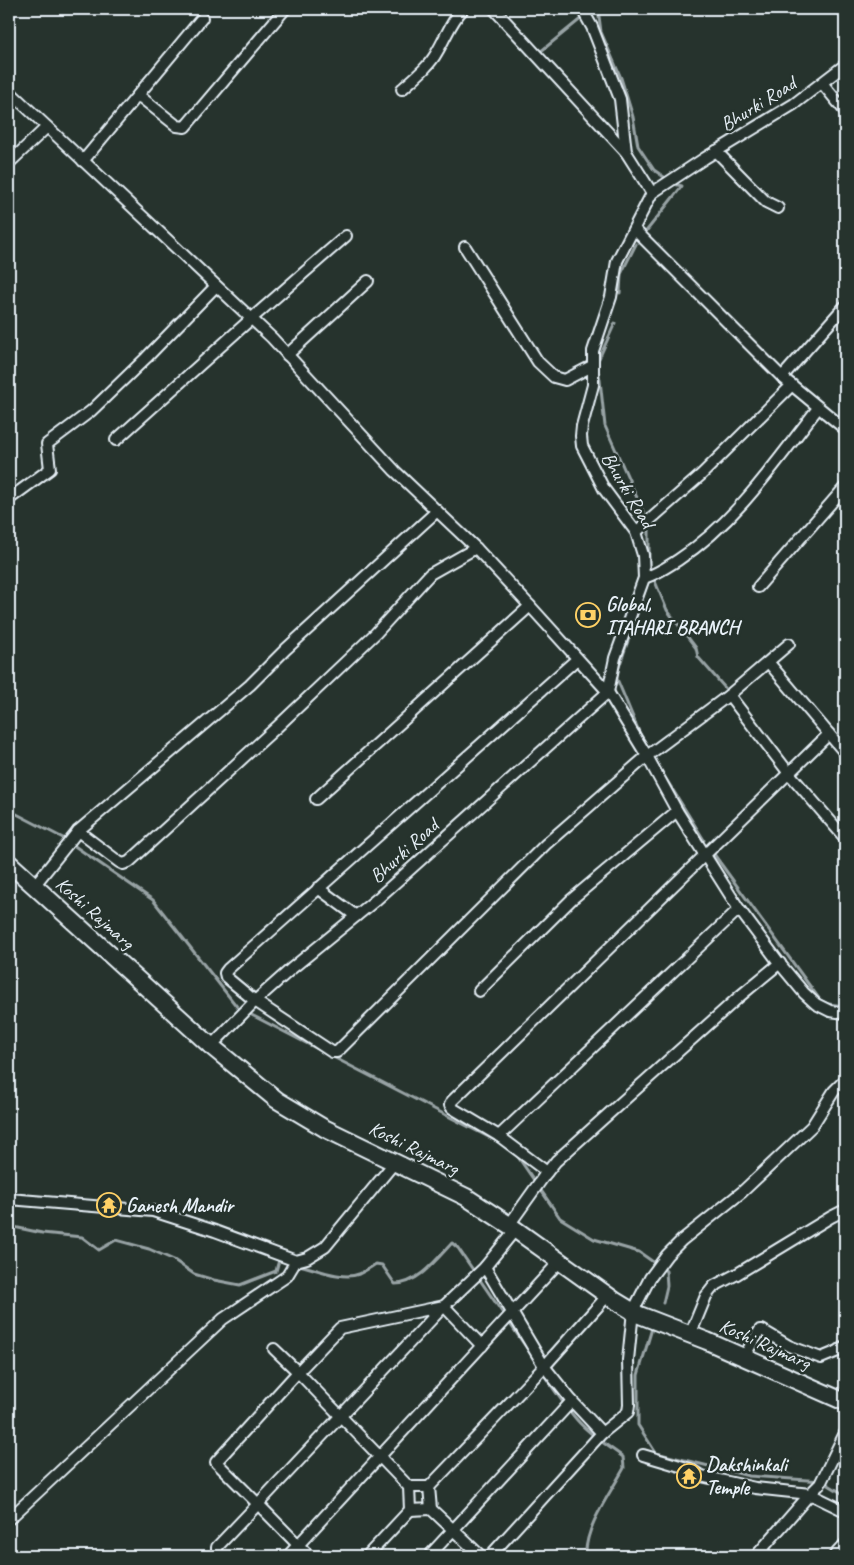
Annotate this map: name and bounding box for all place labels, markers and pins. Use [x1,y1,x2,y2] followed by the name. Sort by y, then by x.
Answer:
[606,592,742,640] place label: Global, ITAHARI BRANCH
[575,602,601,628] bank icon: Global, ITAHARI BRANCH
[96,1192,122,1218] temple icon: Ganesh Mandir
[126,1193,236,1218] place label: Ganesh Mandir
[706,1452,790,1500] place label: Dakshinkali Temple
[676,1463,702,1489] temple icon: Dakshinkali Temple

